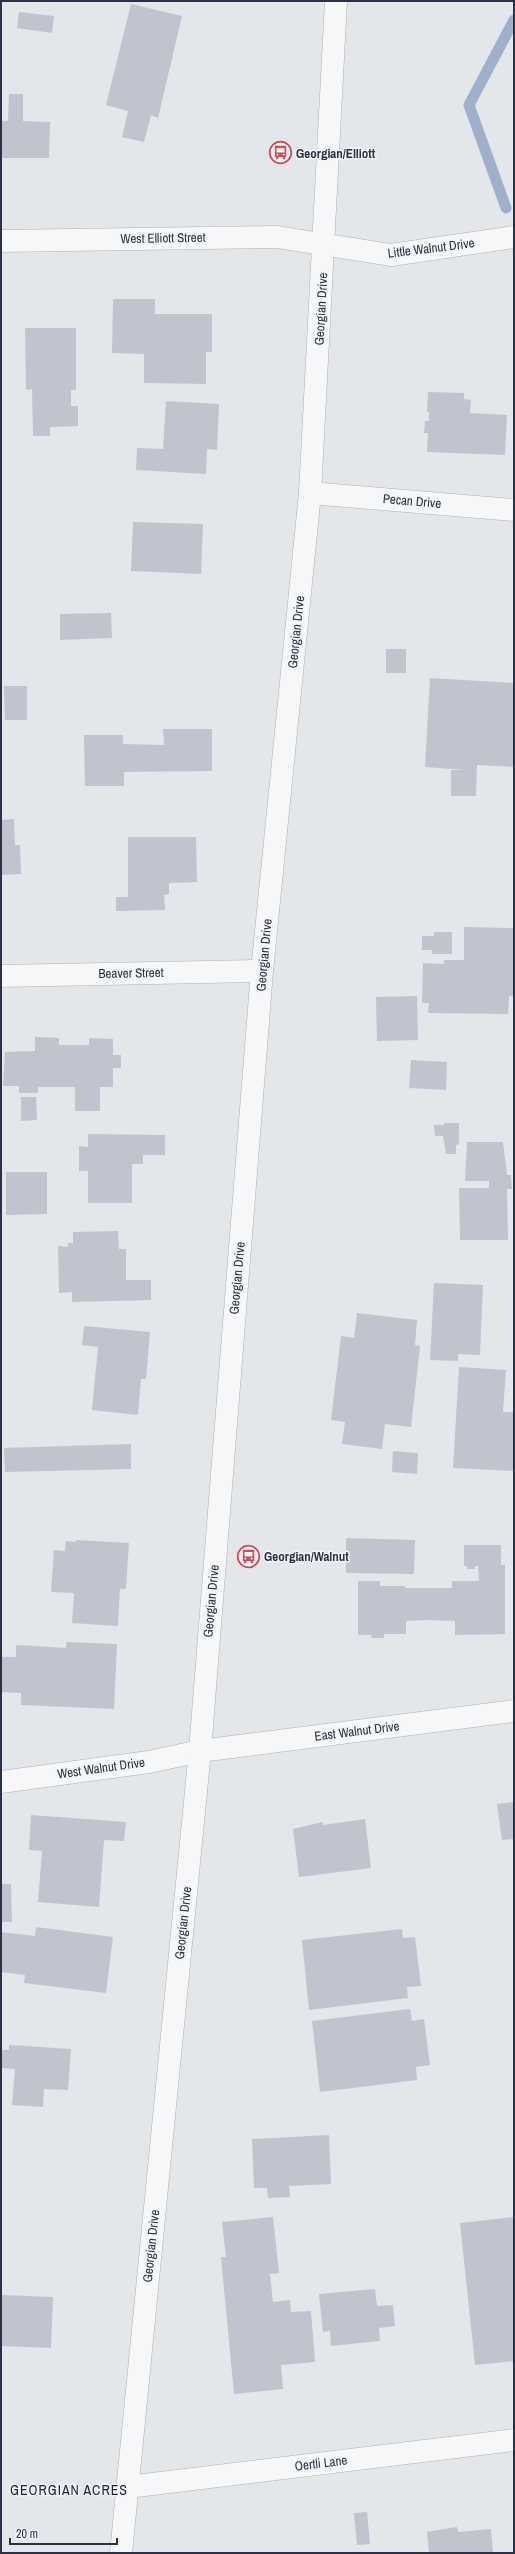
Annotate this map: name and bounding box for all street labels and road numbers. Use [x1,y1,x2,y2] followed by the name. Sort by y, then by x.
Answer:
[120,229,206,247] street label: West Elliott Street
[387,234,475,262] street label: Little Walnut Drive
[311,272,331,346] street label: Georgian Drive
[382,490,442,512] street label: Pecan Drive
[284,595,308,669] street label: Georgian Drive
[252,918,276,992] street label: Georgian Drive
[98,964,164,982] street label: Beaver Street
[225,1241,249,1315] street label: Georgian Drive
[199,1564,223,1638] street label: Georgian Drive
[314,1717,401,1745] street label: East Walnut Drive
[56,1753,146,1783] street label: West Walnut Drive
[171,1886,195,1960] street label: Georgian Drive
[139,2209,163,2283] street label: Georgian Drive
[294,2451,348,2475] street label: Oertli Lane

